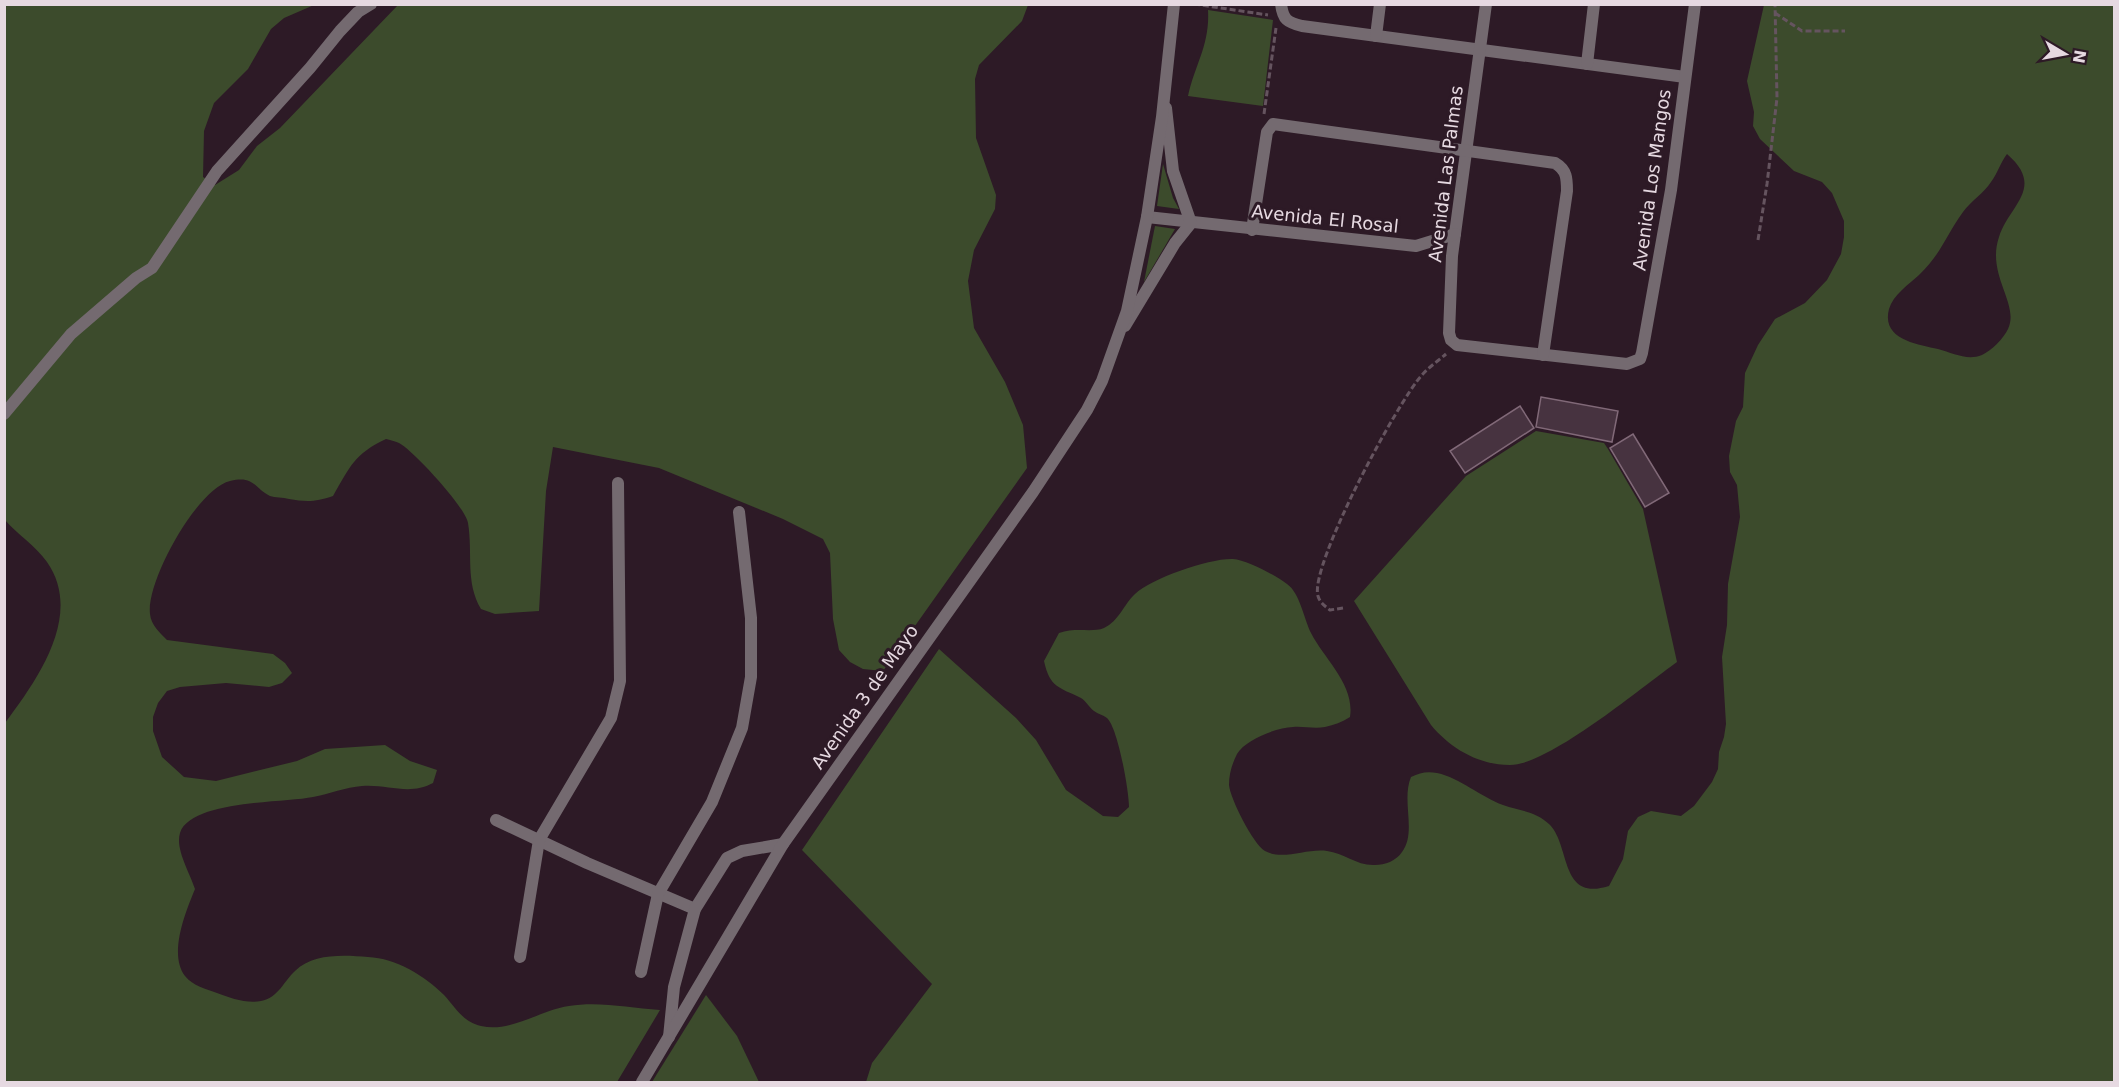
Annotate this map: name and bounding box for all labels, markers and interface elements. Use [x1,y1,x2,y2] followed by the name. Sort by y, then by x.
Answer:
[2035,24,2095,84] north arrow
[2069,48,2090,65] text: N
[1424,84,1467,263] street label: Avenida Las Palmas
[1628,88,1675,272] street label: Avenida Los Mangos
[1250,200,1400,237] street label: Avenida El Rosal
[807,621,922,773] street label: Avenida 3 de Mayo

